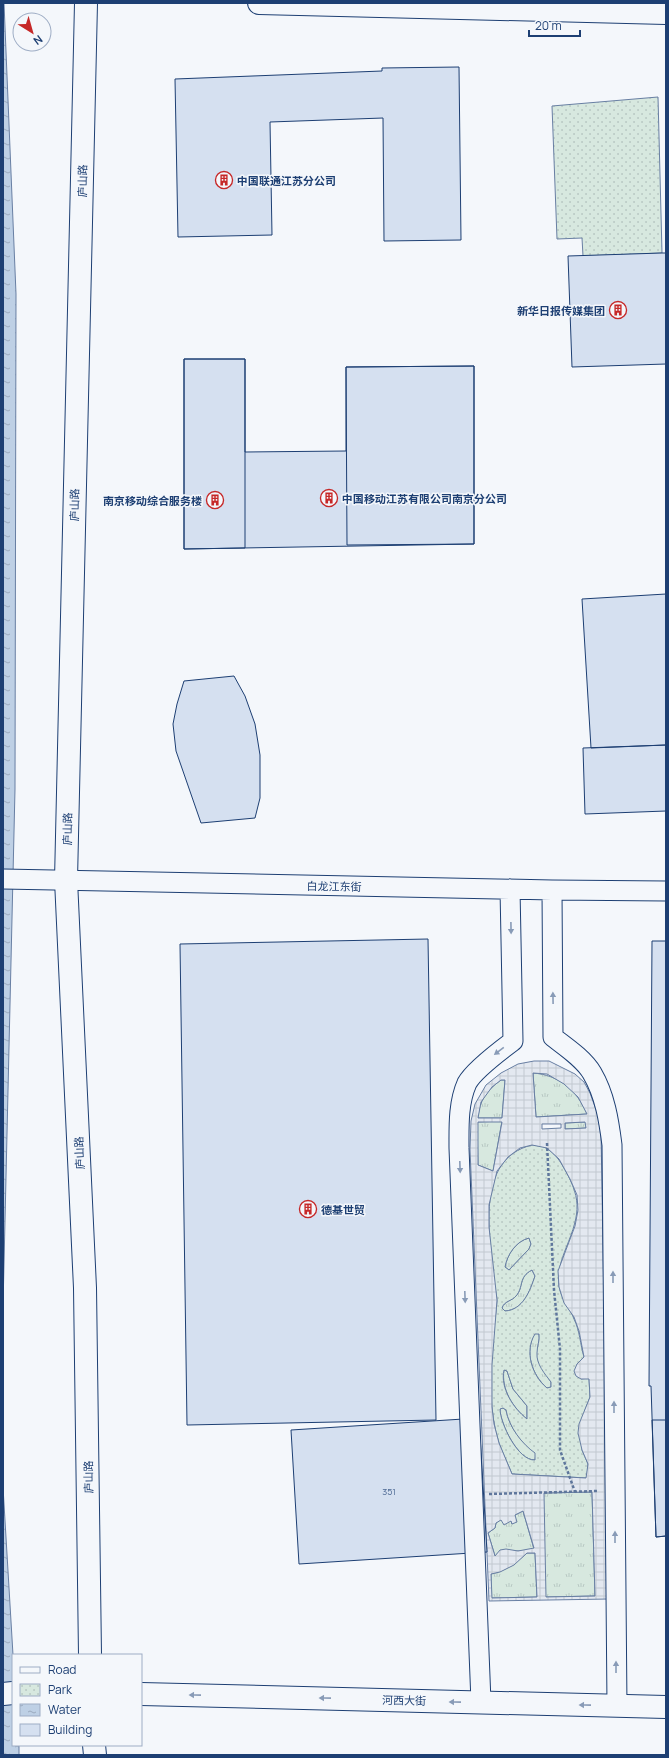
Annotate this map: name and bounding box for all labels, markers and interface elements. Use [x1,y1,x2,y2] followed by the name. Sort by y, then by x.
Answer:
[12,12,52,52] north arrow
[529,12,580,38] scale bar
[535,17,562,34] text: 20 m
[31,32,46,49] text: N
[74,164,90,198] street label: 庐山路
[214,170,234,190] building icon: 中国联通江苏分公司
[237,173,336,188] place label: 中国联通江苏分公司
[608,300,628,320] building icon: 新华日报传媒集团
[517,303,605,318] place label: 新华日报传媒集团
[66,488,82,522] street label: 庐山路
[319,488,339,508] building icon: 中国移动江苏有限公司南京分公司
[205,490,225,510] building icon: 南京移动综合服务楼
[342,491,507,506] place label: 中国移动江苏有限公司南京分公司
[103,493,202,508] place label: 南京移动综合服务楼
[59,812,75,846] street label: 庐山路
[306,878,362,894] street label: 白龙江东街
[508,922,514,935] one-way arrow
[550,991,556,1004] one-way arrow
[494,1047,505,1056] one-way arrow
[71,1136,87,1170] street label: 庐山路
[456,1161,463,1173] one-way arrow
[298,1199,318,1219] building icon: 德基世贸
[321,1202,365,1217] place label: 德基世贸
[610,1270,616,1283] one-way arrow
[462,1291,468,1304] one-way arrow
[611,1400,617,1413] one-way arrow
[80,1460,96,1494] street label: 庐山路
[382,1485,396,1498] house number: 351
[612,1530,618,1543] one-way arrow
[12,1654,142,1746] legend
[613,1660,619,1673] one-way arrow
[48,1661,76,1678] text: Road
[48,1681,73,1698] text: Park
[188,1692,201,1698] one-way arrow
[382,1692,426,1708] street label: 河西大街
[319,1695,331,1702] one-way arrow
[449,1698,461,1705] one-way arrow
[48,1701,82,1718] text: Water
[578,1702,591,1708] one-way arrow
[48,1721,92,1738] text: Building

